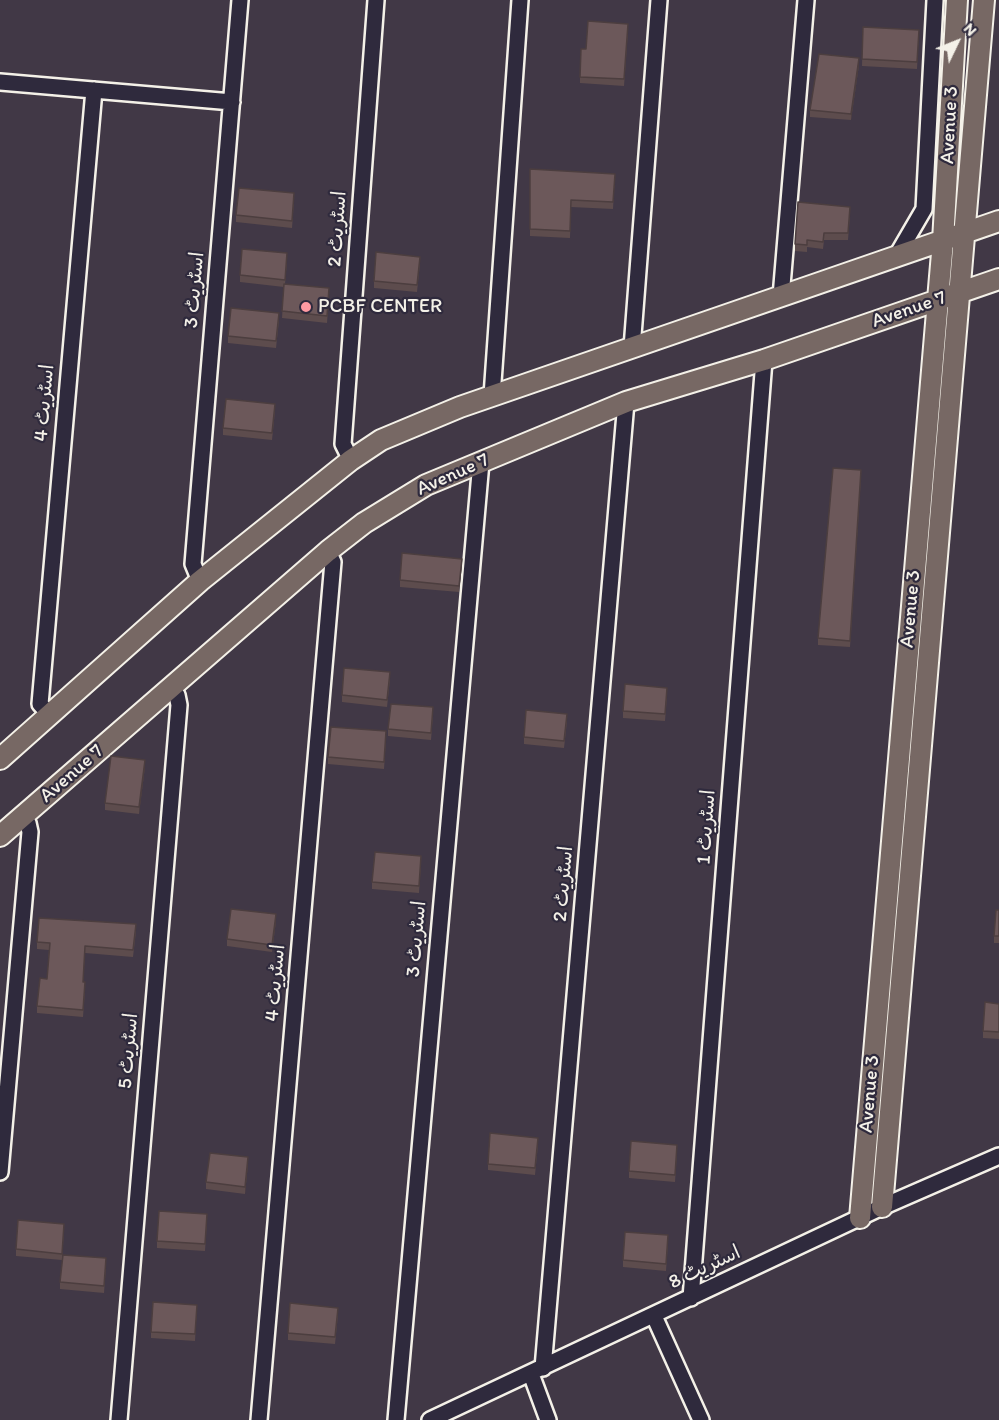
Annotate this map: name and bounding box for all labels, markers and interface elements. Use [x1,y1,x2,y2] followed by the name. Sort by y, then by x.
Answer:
[927,12,987,72] north arrow
[960,19,981,40] text: N
[936,85,964,165] street label: Avenue 3
[323,190,353,268] street label: اسٹریٹ 2
[180,251,210,329] street label: اسٹریٹ 3
[869,286,949,334] street label: Avenue 7
[318,295,442,319] place label: PCBF CENTER
[299,300,313,314] marker: PCBF CENTER
[30,363,60,443] street label: اسٹریٹ 4
[413,448,493,502] street label: Avenue 7
[896,569,926,649] street label: Avenue 3
[35,740,109,808] street label: Avenue 7
[692,789,722,865] street label: اسٹریٹ 1
[549,845,579,923] street label: اسٹریٹ 2
[402,900,432,978] street label: اسٹریٹ 3
[261,943,291,1023] street label: اسٹریٹ 4
[114,1012,144,1090] street label: اسٹریٹ 5
[855,1054,885,1134] street label: Avenue 3
[665,1241,745,1295] street label: اسٹریٹ 8

